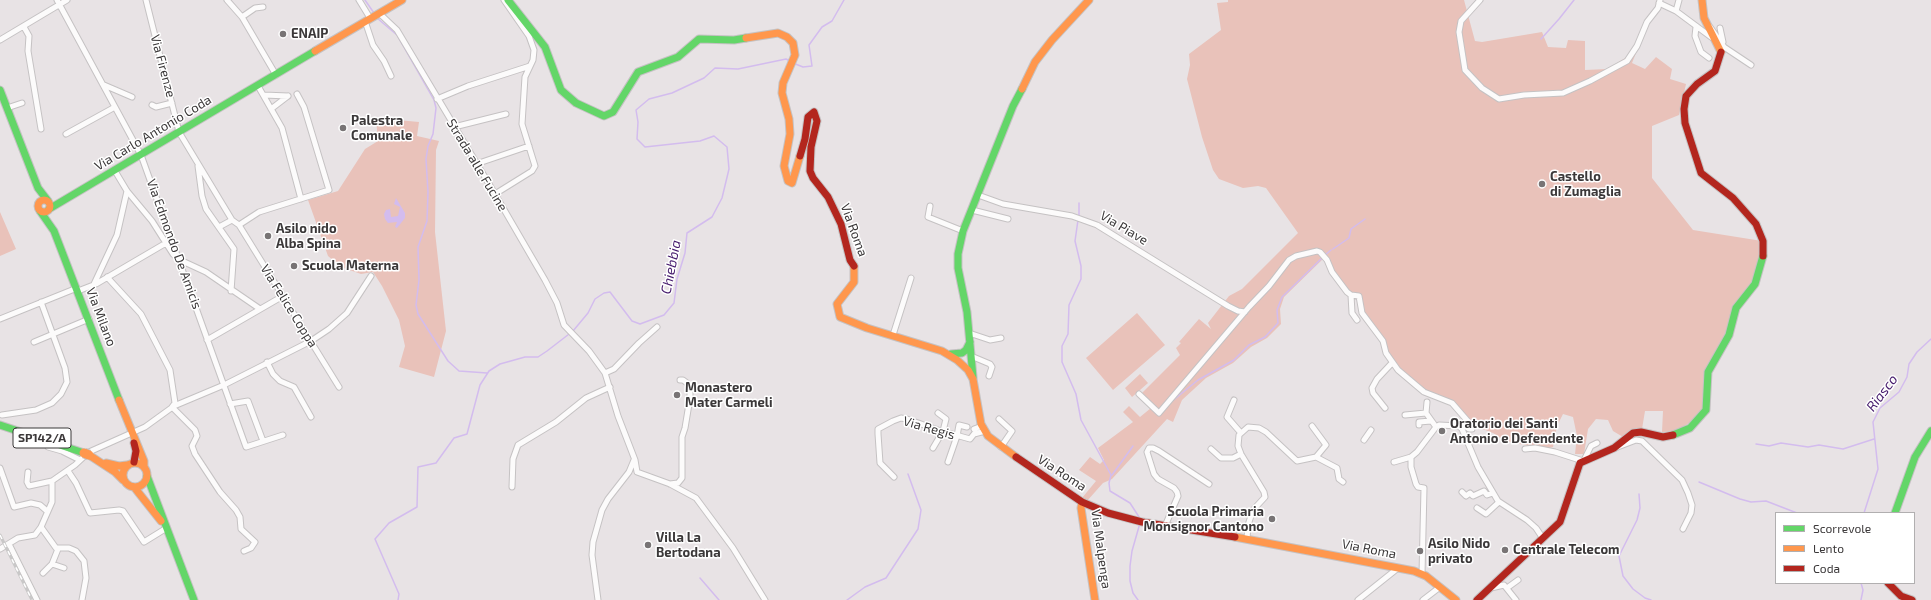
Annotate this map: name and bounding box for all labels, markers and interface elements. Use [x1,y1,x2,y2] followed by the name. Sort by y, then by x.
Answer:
[291,26,328,42] place label: ENAIP
[278,29,288,39] marker: ENAIP
[147,33,179,99] street label: Via Firenze
[92,92,214,174] street label: Via Carlo Antonio Coda
[351,113,412,144] place label: Palestra Comunale
[443,116,511,214] street label: Strada alle Fucine
[338,123,348,133] marker: Palestra Comunale
[1550,169,1621,200] place label: Castello di Zumaglia
[143,177,205,311] street label: Via Edmondo De Amicis
[1537,179,1547,189] marker: Castello di Zumaglia
[837,201,871,259] street label: Via Roma
[1097,208,1151,248] street label: Via Piave
[276,221,341,252] place label: Asilo nido Alba Spina
[263,231,273,241] marker: Asilo nido Alba Spina
[658,239,684,295] water label: Chiebbia
[302,258,399,274] place label: Scuola Materna
[289,261,299,271] marker: Scuola Materna
[257,262,321,350] street label: Via Felice Coppa
[83,285,119,349] street label: Via Milano
[1863,371,1901,415] water label: Riasco
[685,380,773,411] place label: Monastero Mater Carmeli
[672,390,682,400] marker: Monastero Mater Carmeli
[901,413,957,443] street label: Via Regis
[1450,416,1583,447] place label: Oratorio dei Santi Antonio e Defendente
[1437,426,1447,436] marker: Oratorio dei Santi Antonio e Defendente
[13,428,71,448] road number: SP142/A
[1035,451,1089,495] street label: Via Roma
[1143,504,1264,535] place label: Scuola Primaria Monsignor Cantono
[1088,508,1114,590] street label: Via Malpenga
[1775,512,1915,584] legend
[1267,514,1277,524] marker: Scuola Primaria Monsignor Cantono
[1813,521,1871,535] text: Scorrevole
[656,530,721,561] place label: Villa La Bertodana
[1340,536,1398,562] street label: Via Roma
[1428,536,1490,567] place label: Asilo Nido privato
[643,540,653,550] marker: Villa La Bertodana
[1813,541,1844,555] text: Lento
[1513,542,1620,558] place label: Centrale Telecom
[1500,545,1510,555] marker: Centrale Telecom
[1415,546,1425,556] marker: Asilo Nido privato
[1813,561,1840,575] text: Coda

